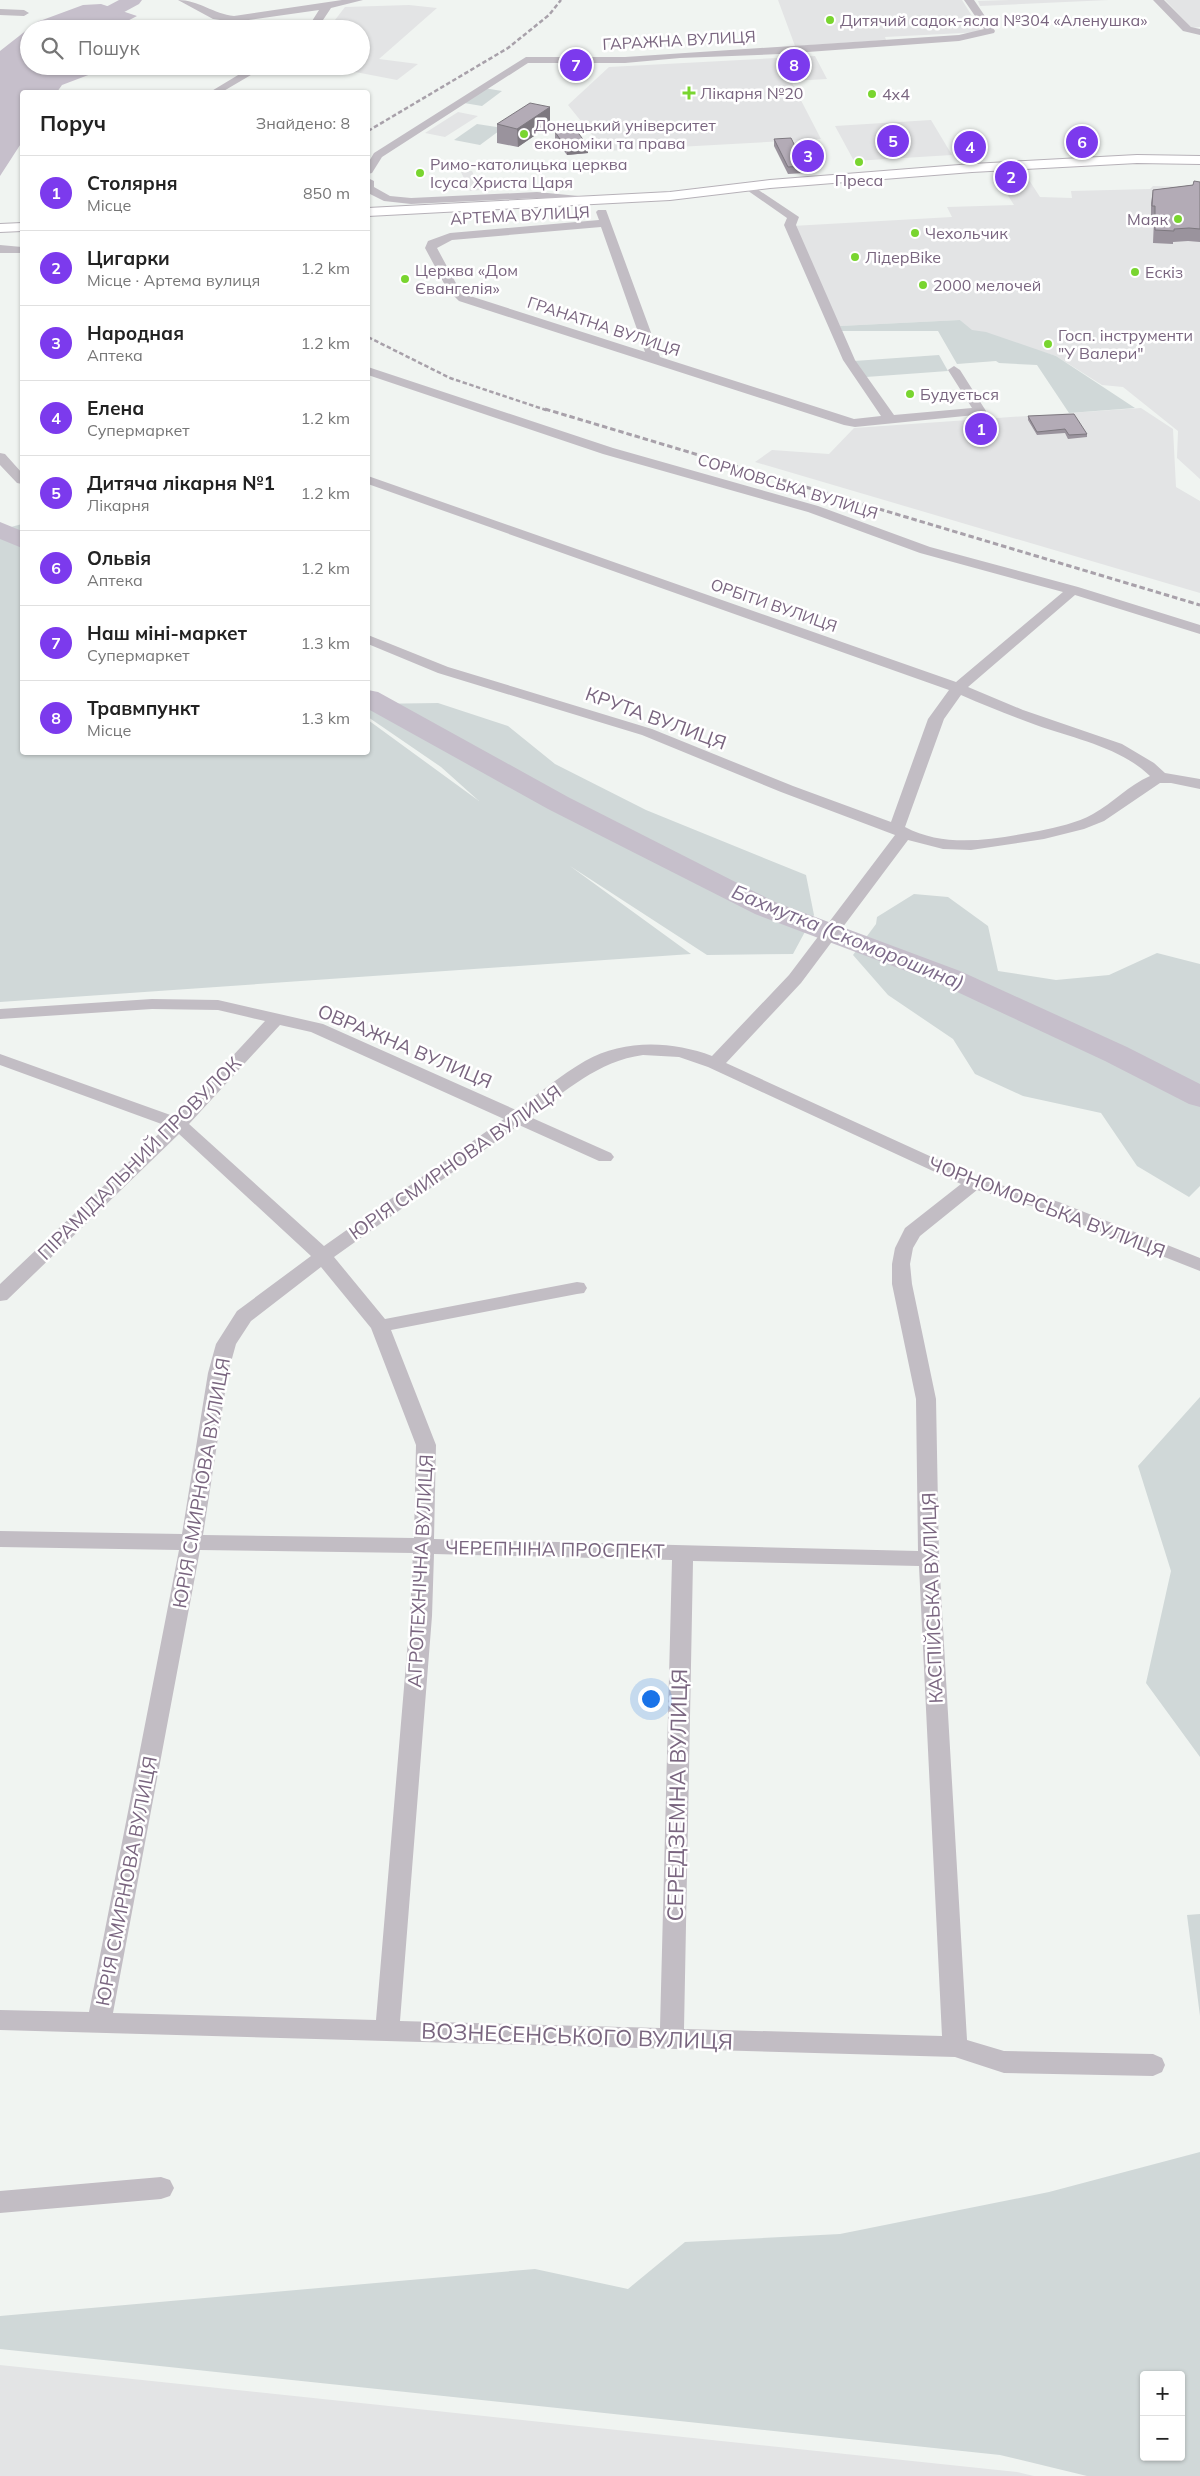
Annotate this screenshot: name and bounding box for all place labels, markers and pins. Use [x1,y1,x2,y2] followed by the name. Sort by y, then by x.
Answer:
[840,10,1147,30] place label: Дитячий садок-ясла №304 «Аленушка»
[824,14,836,26] marker: Дитячий садок-ясла №304 «Аленушка»
[560,46,592,84] pin: 7
[778,46,810,84] pin: 8
[700,83,803,103] place label: Лікарня №20
[882,84,910,104] place label: 4x4
[682,86,696,100] marker: Лікарня №20
[866,88,878,100] marker: 4x4
[534,115,716,153] place label: Донецький університет економіки та права
[877,122,909,160] pin: 5
[1066,123,1098,161] pin: 6
[518,128,530,140] marker: Донецький університет економіки та права
[954,128,986,166] pin: 4
[792,137,824,175] pin: 3
[430,154,627,192] place label: Римо-католицька церква Ісуса Христа Царя
[853,156,865,168] marker: Преса
[995,158,1027,196] pin: 2
[414,167,426,179] marker: Римо-католицька церква Ісуса Христа Царя
[835,170,883,190] place label: Преса
[1127,209,1168,229] place label: Маяк
[1172,213,1184,225] marker: Маяк
[925,223,1008,243] place label: Чехольчик
[909,227,921,239] marker: Чехольчик
[865,247,941,267] place label: ЛідерBike
[849,251,861,263] marker: ЛідерBike
[415,260,518,298] place label: Церква «Дом Євангелія»
[1145,262,1183,282] place label: Ескіз
[1129,266,1141,278] marker: Ескіз
[399,273,411,285] marker: Церква «Дом Євангелія»
[933,275,1041,295] place label: 2000 мелочей
[917,279,929,291] marker: 2000 мелочей
[1058,325,1193,363] place label: Госп. інструменти "У Валери"
[1042,338,1054,350] marker: Госп. інструменти "У Валери"
[920,384,999,404] place label: Будується
[904,388,916,400] marker: Будується
[965,410,997,448] pin: 1

